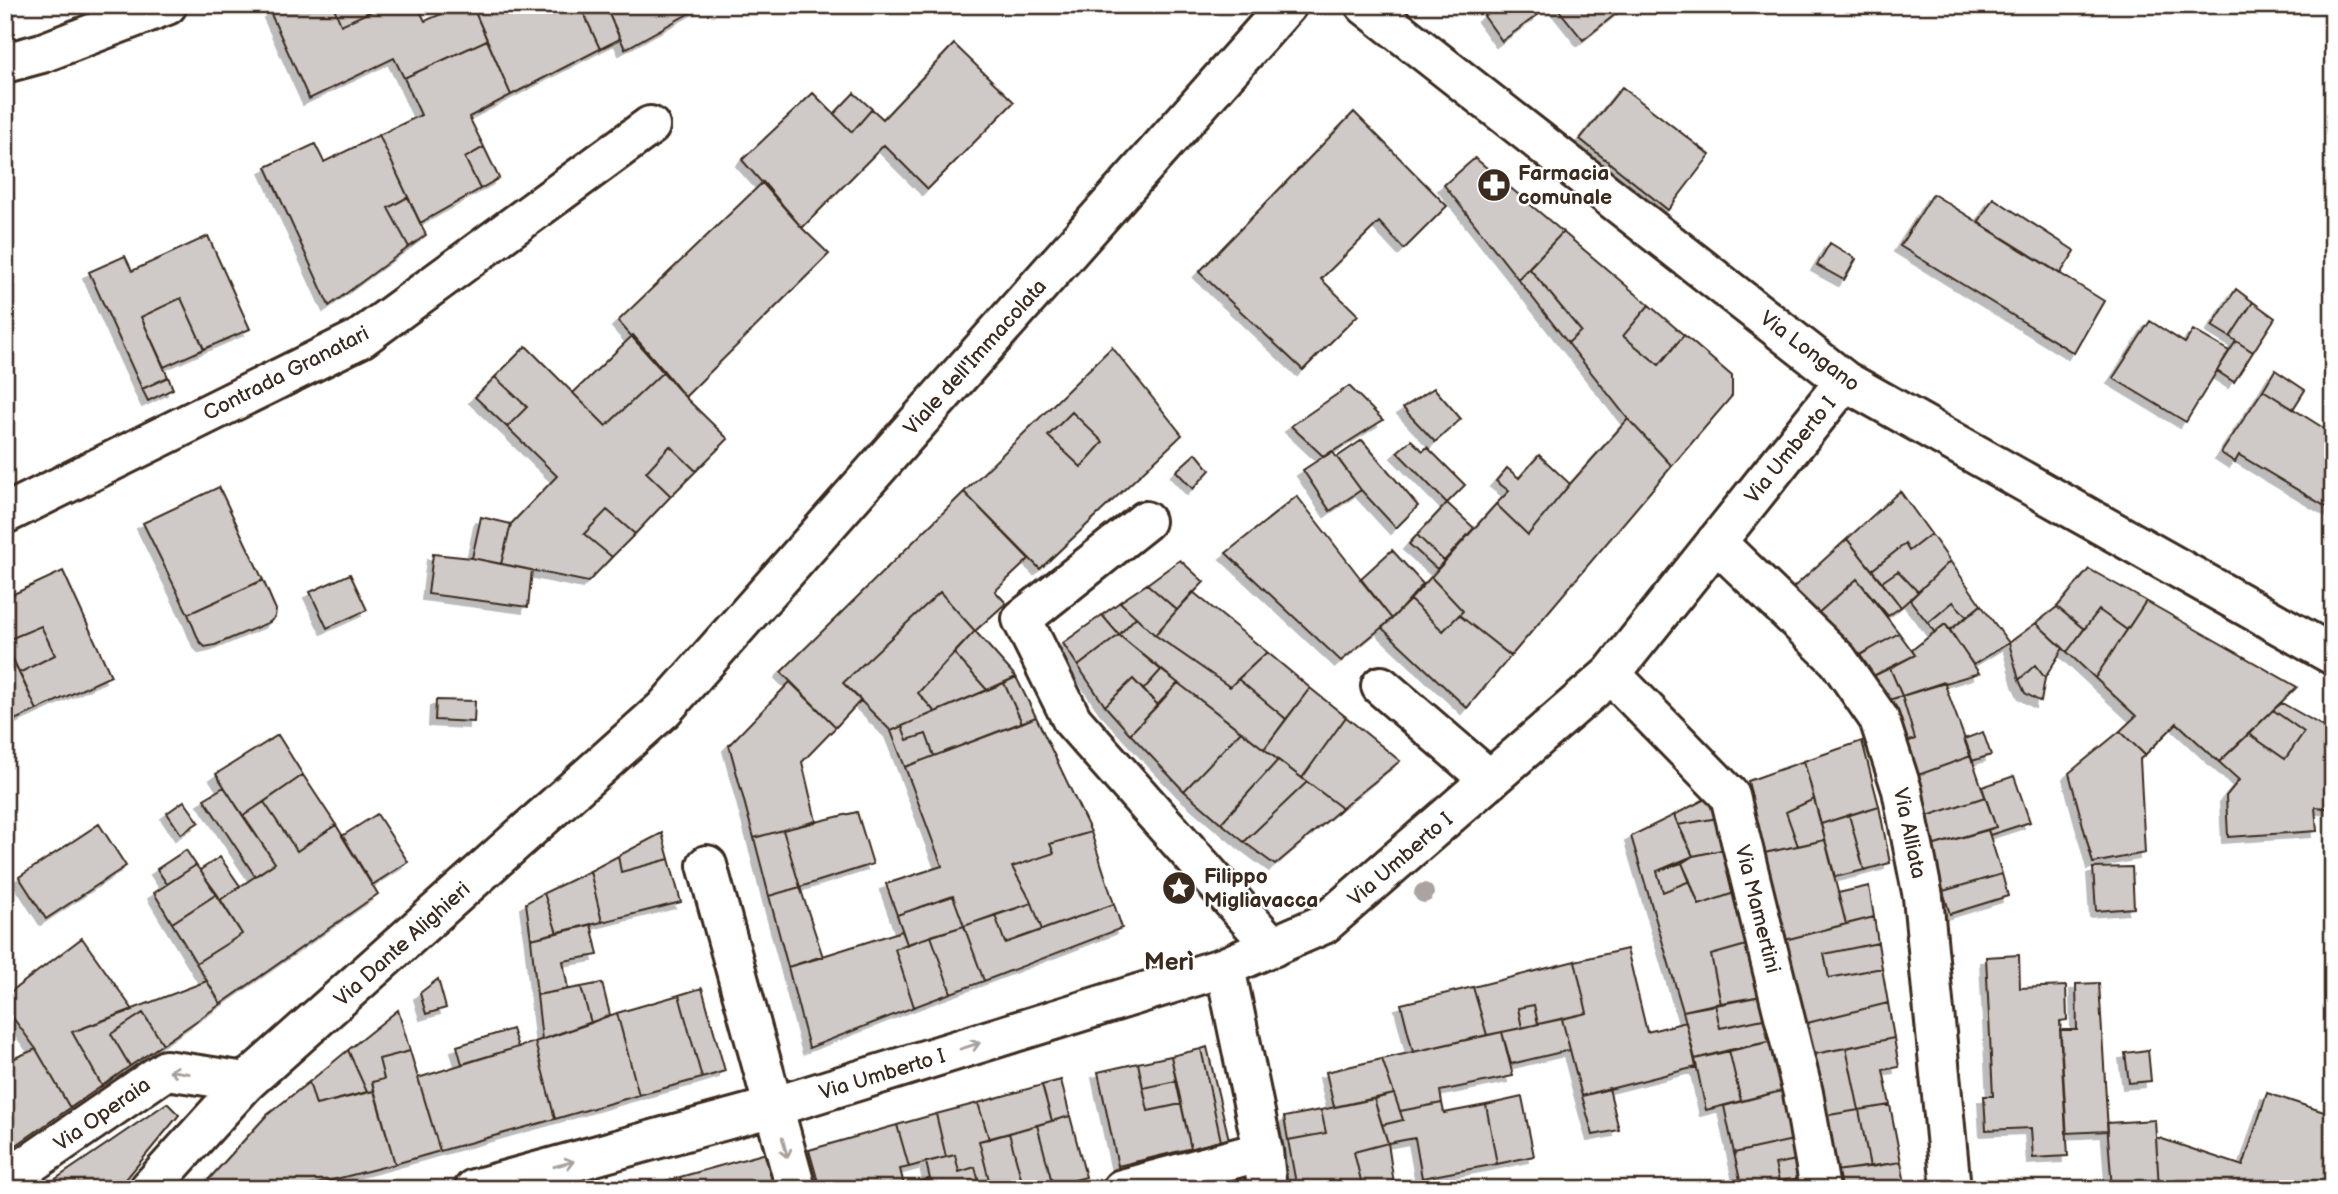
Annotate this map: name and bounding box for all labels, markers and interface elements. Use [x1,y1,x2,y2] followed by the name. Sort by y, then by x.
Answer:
[1518,161,1612,210] place label: Farmacia comunale
[1475,166,1513,204] pharmacy icon: Farmacia comunale
[899,274,1052,441] street label: Viale dell'Immacolata
[1755,306,1865,397] street label: Via Longano
[199,321,373,426] street label: Contrada Granatari
[1740,392,1841,509] street label: Via Umberto I
[1888,785,1931,881] street label: Via Alliata
[1343,807,1458,912] street label: Via Umberto I
[1730,842,1786,976] street label: Via Mamertini
[1204,864,1318,913] place label: Filippo Migliavacca
[1160,869,1198,907] place icon: Filippo Migliavacca
[329,877,475,1012] street label: Via Dante Alighieri
[1144,948,1194,977] district label: Merì
[959,1039,981,1052] one-way arrow
[816,1043,948,1105] street label: Via Umberto I
[168,1065,191,1078] one-way arrow
[49,1072,155,1157] street label: Via Operaia
[779,1137,792,1159] one-way arrow
[552,1157,574,1170] one-way arrow

